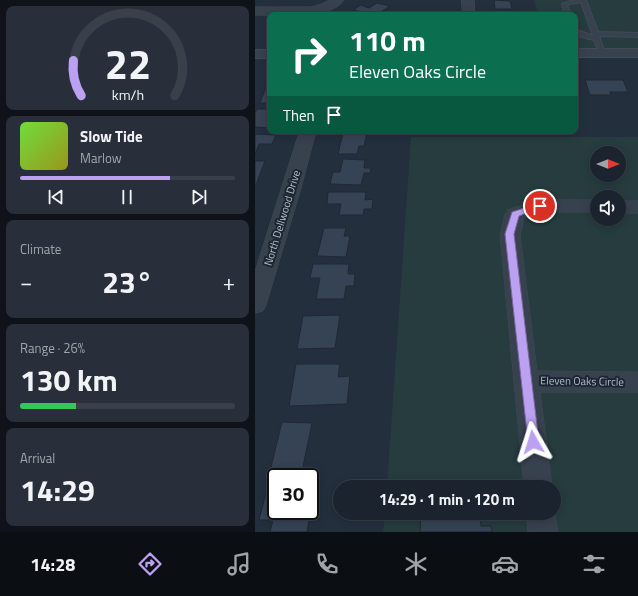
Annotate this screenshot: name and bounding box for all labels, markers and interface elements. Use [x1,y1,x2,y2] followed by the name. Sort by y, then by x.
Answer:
[349,19,426,62] text: 110 m
[283,28,335,80] icon: right
[104,32,151,95] text: 22
[349,58,486,85] text: Eleven Oaks Circle
[111,84,144,106] text: km/h
[283,104,315,127] text: Then
[323,104,345,126] icon: arrive
[80,125,143,148] text: Slow Tide
[590,146,626,182] north arrow
[590,146,626,226] map controls
[80,148,122,168] text: Marlow
[260,168,304,268] street label: North Dellwood Drive
[45,186,67,208] icon: previous
[116,186,138,208] icon: pause
[188,186,210,208] icon: next
[523,189,557,223] pin
[590,190,626,226] button: sound
[529,195,551,217] icon: arrive
[20,239,61,259] text: Climate
[102,259,153,305] text: 23°
[20,265,32,299] text: −
[223,265,235,299] text: +
[20,338,85,358] text: Range · 26%
[20,357,118,403] text: 130 km
[540,372,624,390] street label: Eleven Oaks Circle
[512,421,554,463] position arrow
[20,448,55,468] text: Arrival
[20,467,95,513] text: 14:29
[267,468,319,520] speed limit sign: 30
[379,488,515,511] text: 14:29 · 1 min · 120 m
[136,550,164,578] icon: directions
[225,550,253,578] icon: music
[313,550,341,578] icon: phone
[402,550,430,578] icon: climate
[491,550,519,578] icon: car
[580,550,608,578] icon: filters
[30,551,75,578] text: 14:28

